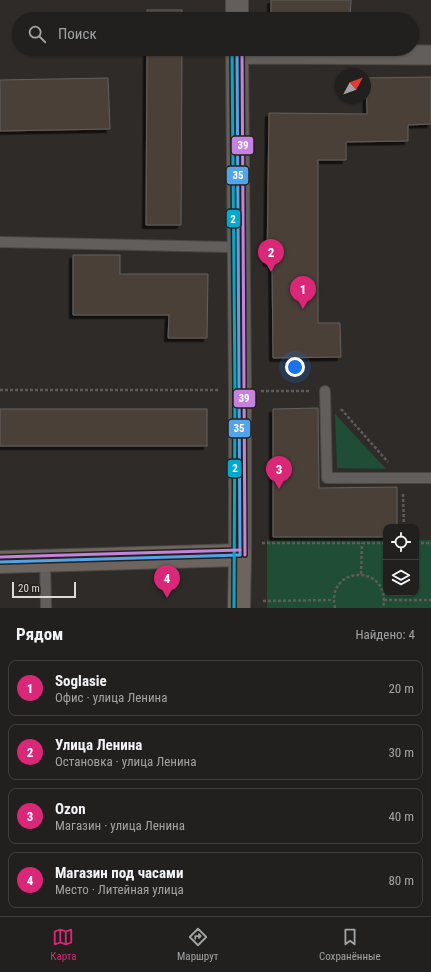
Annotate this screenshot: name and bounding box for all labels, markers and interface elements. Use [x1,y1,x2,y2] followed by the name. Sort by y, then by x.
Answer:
[12,12,419,56] search box
[26,23,48,45] icon: search
[58,25,97,43] text: Поиск
[335,68,371,104] north arrow
[231,136,254,155] line badge: 39
[237,139,249,152] text: 39
[226,166,249,185] line badge: 35
[232,169,244,182] text: 35
[226,209,241,228] line badge: 2
[230,213,236,226] text: 2
[258,239,284,272] pin: 2
[290,276,316,309] pin: 1
[285,357,305,377] your location
[233,389,256,408] line badge: 39
[238,392,250,405] text: 39
[228,419,251,438] line badge: 35
[233,422,245,435] text: 35
[266,456,292,489] pin: 3
[227,459,242,478] line badge: 2
[232,462,238,475] text: 2
[383,524,419,596] map controls
[383,524,419,560] button: locate
[383,560,419,596] button: layers
[154,565,180,598] pin: 4
[12,580,76,599] scale bar
[18,582,40,595] text: 20 m
[16,624,63,644] text: Рядом
[355,627,415,642] text: Найдено: 4
[55,672,107,690] text: Soglasie
[27,681,33,696] text: 1
[388,681,414,696] text: 20 m
[55,690,167,705] text: Офис · улица Ленина
[55,736,142,754] text: Улица Ленина
[27,745,33,760] text: 2
[388,745,414,760] text: 30 m
[55,754,196,769] text: Остановка · улица Ленина
[55,800,86,818] text: Ozon
[27,809,33,824] text: 3
[388,809,414,824] text: 40 m
[55,818,185,833] text: Магазин · улица Ленина
[55,864,184,882] text: Магазин под часами
[27,873,33,888] text: 4
[388,873,414,888] text: 80 m
[55,882,184,897] text: Место · Литейная улица
[50,926,77,963] tab: Карта
[177,926,218,963] tab: Маршрут
[319,926,381,963] tab: Сохранённые

